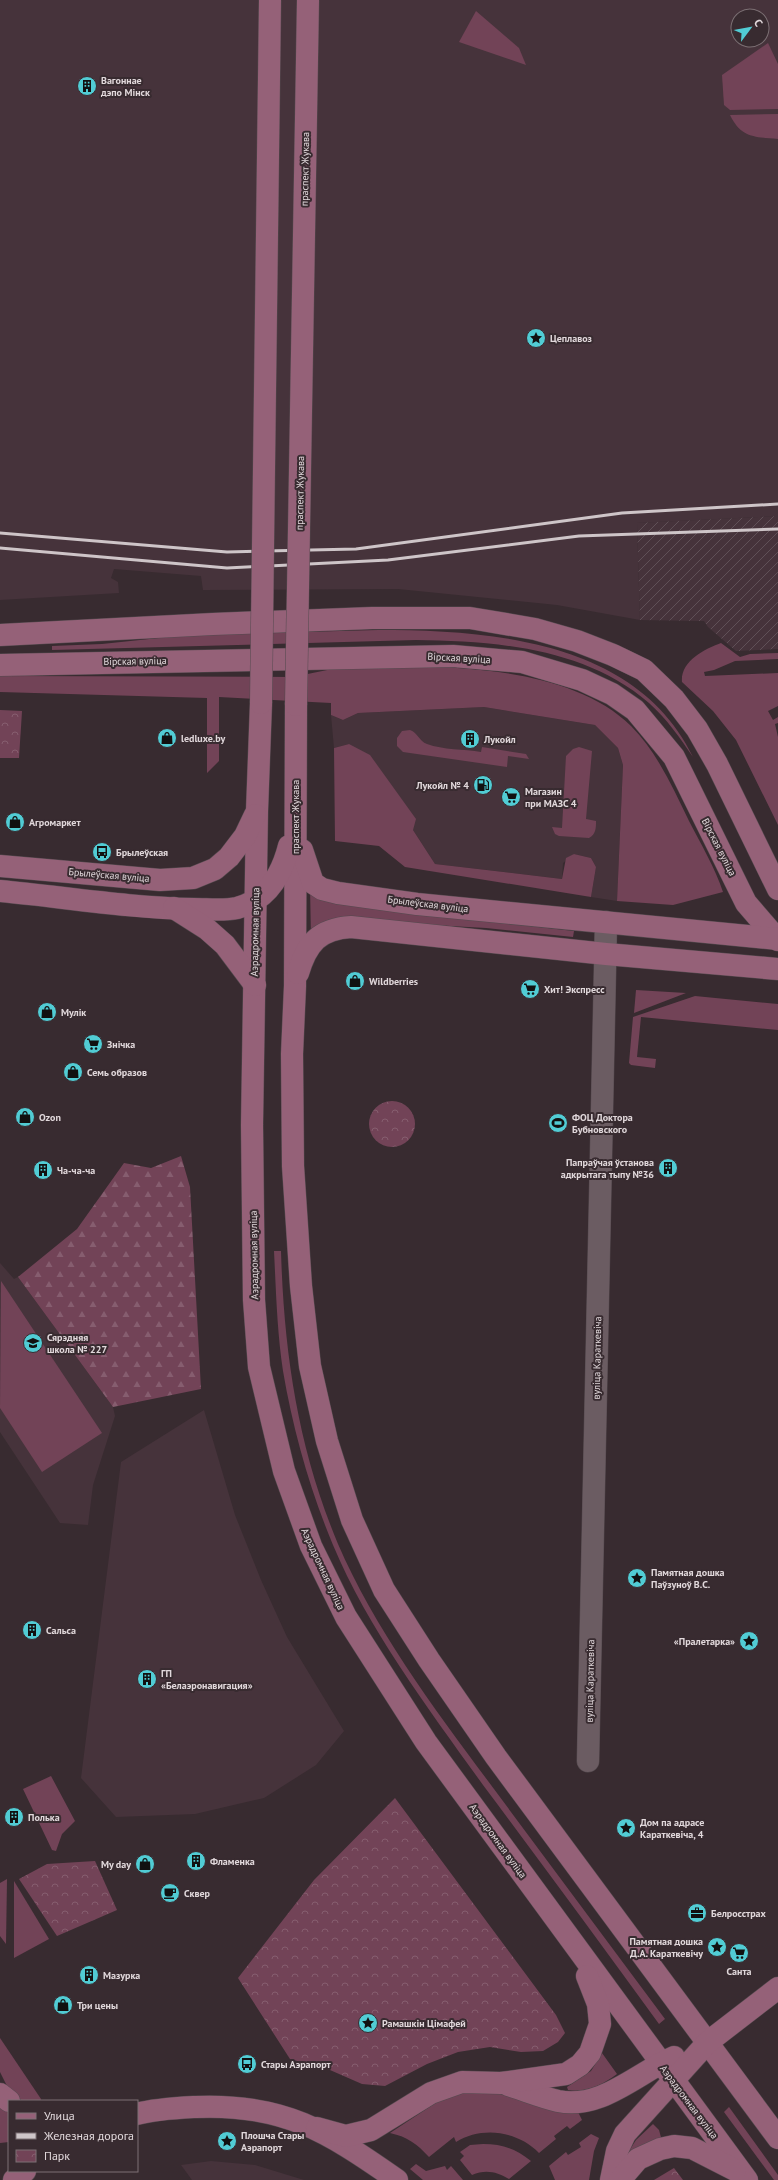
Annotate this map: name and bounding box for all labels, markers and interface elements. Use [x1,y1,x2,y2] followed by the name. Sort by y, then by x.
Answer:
[730,8,770,48] north arrow
[751,16,766,29] text: С
[100,74,150,99] place label: Вагоннае дэпо Мінск
[76,75,98,97] building icon: Вагоннае дэпо Мінск
[298,132,312,206] street label: праспект Жукава
[525,327,547,349] place icon: Цеплавоз
[550,332,592,345] place label: Цеплавоз
[293,456,307,530] street label: праспект Жукава
[427,650,491,666] street label: Вірская вуліца
[103,654,167,668] street label: Вірская вуліца
[156,727,178,749] shop icon: ledluxe.by
[459,728,481,750] building icon: Лукойл
[181,732,226,745] place label: ledluxe.by
[483,733,516,746] place label: Лукойл
[472,774,494,796] fuel station icon: Лукойл № 4
[415,779,469,792] place label: Лукойл № 4
[289,780,302,854] street label: праспект Жукава
[525,785,577,810] place label: Магазин при МАЗС 4
[500,786,522,808] supermarket icon: Магазин при МАЗС 4
[4,811,26,833] shop icon: Агромаркет
[29,816,81,829] place label: Агромаркет
[699,816,739,878] street label: Вірская вуліца
[91,841,113,863] bus stop icon: Брылеўская
[116,846,168,859] place label: Брылеўская
[68,865,150,885] street label: Брылеўская вуліца
[248,887,262,977] street label: Аэрадромная вуліца
[387,893,469,915] street label: Брылеўская вуліца
[344,970,366,992] shop icon: Wildberries
[369,975,418,988] place label: Wildberries
[519,978,541,1000] supermarket icon: Хит! Экспресс
[544,983,605,996] place label: Хит! Экспресс
[36,1001,58,1023] shop icon: Мулік
[61,1006,86,1019] place label: Мулік
[82,1033,104,1055] supermarket icon: Знічка
[107,1038,135,1051] place label: Знічка
[62,1061,84,1083] shop icon: Семь образов
[87,1066,147,1079] place label: Семь образов
[14,1106,36,1128] shop icon: Ozon
[39,1111,61,1124] place label: Ozon
[572,1111,633,1136] place label: ФОЦ Доктора Бубновского
[547,1112,569,1134] sports icon: ФОЦ Доктора Бубновского
[561,1156,654,1181] place label: Папраўчая ўстанова адкрытага тыпу №36
[657,1157,679,1179] building icon: Папраўчая ўстанова адкрытага тыпу №36
[32,1159,54,1181] building icon: Ча-ча-ча
[57,1164,95,1177] place label: Ча-ча-ча
[247,1210,261,1300] street label: Аэрадромная вуліца
[590,1316,604,1400] street label: вуліца Караткевіча
[47,1331,107,1356] place label: Сярэдняя школа № 227
[22,1332,44,1354] school or university icon: Сярэдняя школа № 227
[298,1526,348,1612] street label: Аэрадромная вуліца
[651,1566,725,1591] place label: Памятная дошка Паўзуноў В.С.
[626,1567,648,1589] place icon: Памятная дошка Паўзуноў В.С.
[21,1619,43,1641] building icon: Сальса
[46,1624,76,1637] place label: Сальса
[738,1630,760,1652] place icon: «Пралетарка»
[674,1635,735,1648] place label: «Пралетарка»
[583,1639,597,1723] street label: вуліца Караткевіча
[161,1667,253,1692] place label: ГП «Белаэронавигация»
[136,1668,158,1690] building icon: ГП «Белаэронавигация»
[467,1801,529,1881] street label: Аэрадромная вуліца
[3,1806,25,1828] building icon: Полька
[28,1811,60,1824] place label: Полька
[640,1816,704,1841] place label: Дом па адрасе Караткевіча, 4
[615,1817,637,1839] place icon: Дом па адрасе Караткевіча, 4
[185,1850,207,1872] building icon: Фламенка
[134,1853,156,1875] shop icon: My day
[210,1855,255,1868] place label: Фламенка
[101,1858,131,1871] place label: My day
[159,1882,181,1904] cafe icon: Сквер
[184,1887,211,1900] place label: Сквер
[686,1902,708,1924] office icon: Белросстрах
[711,1907,767,1920] place label: Белросстрах
[629,1935,703,1960] place label: Памятная дошка Д.А. Караткевічу
[706,1936,728,1958] place icon: Памятная дошка Д.А. Караткевічу
[728,1942,750,1964] supermarket icon: Санта
[78,1964,100,1986] building icon: Мазурка
[726,1965,752,1978] place label: Санта
[103,1969,140,1982] place label: Мазурка
[52,1994,74,2016] shop icon: Три цены
[77,1999,118,2012] place label: Три цены
[357,2012,379,2034] place icon: Рамашкін Цімафей
[382,2017,466,2030] place label: Рамашкін Цімафей
[236,2053,258,2075] bus stop icon: Стары Аэрапорт
[261,2058,332,2071] place label: Стары Аэрапорт
[657,2063,721,2141] street label: Аэрадромная вуліца
[8,2100,138,2172] legend
[44,2108,75,2123] text: Улица
[43,2128,134,2143] text: Железная дорога
[241,2129,304,2154] place label: Плошча Стары Аэрапорт
[216,2130,238,2152] place icon: Плошча Стары Аэрапорт
[44,2148,70,2163] text: Парк

